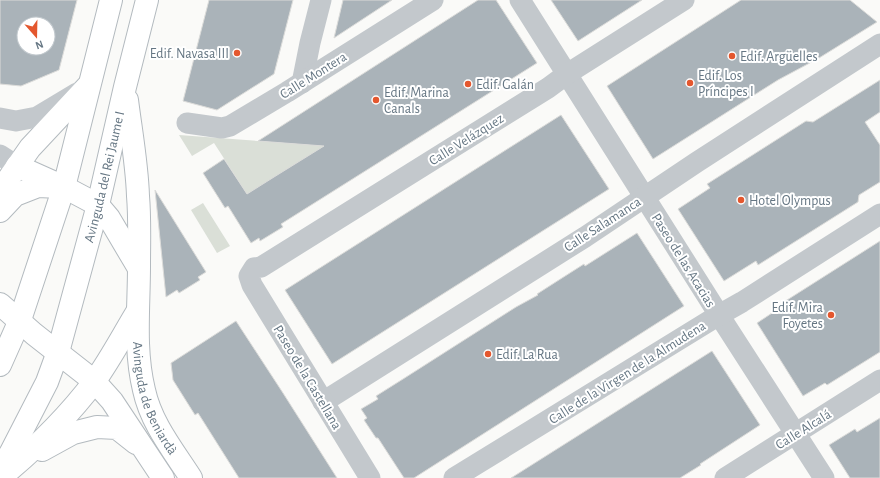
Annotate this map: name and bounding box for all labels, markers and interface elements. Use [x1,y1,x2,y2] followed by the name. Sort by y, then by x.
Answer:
[16,16,56,56] north arrow
[34,38,45,51] text: N
[150,47,229,61] place label: Edif. Navasa III
[232,48,242,58] marker: Edif. Navasa III
[278,50,350,102] street label: Calle Montera
[740,50,818,64] place label: Edif. Argüelles
[727,51,737,61] marker: Edif. Argüelles
[698,69,754,99] place label: Edif. Los Príncipes I
[476,78,534,92] place label: Edif. Galán
[685,78,695,88] marker: Edif. Los Príncipes I
[463,79,473,89] marker: Edif. Galán
[384,86,450,116] place label: Edif. Marina Canals
[371,95,381,105] marker: Edif. Marina Canals
[82,110,127,244] street label: Avinguda del Rei Jaume I
[427,111,507,168] street label: Calle Velázquez
[749,194,831,208] place label: Hotel Olympus
[562,195,644,255] street label: Calle Salamanca
[736,195,746,205] marker: Hotel Olympus
[649,211,718,310] street label: Paseo de las Acacias
[772,301,824,331] place label: Edif. Mira Foyetes
[826,310,836,320] marker: Edif. Mira Foyetes
[547,318,709,427] street label: Calle de la Virgen de la Almudena
[270,323,344,433] street label: Paseo de la Castellana
[130,341,180,458] street label: Avinguda de Beniardà
[496,348,558,362] place label: Edif. La Rua
[483,349,493,359] marker: Edif. La Rua
[773,407,834,452] street label: Calle Alcalá

